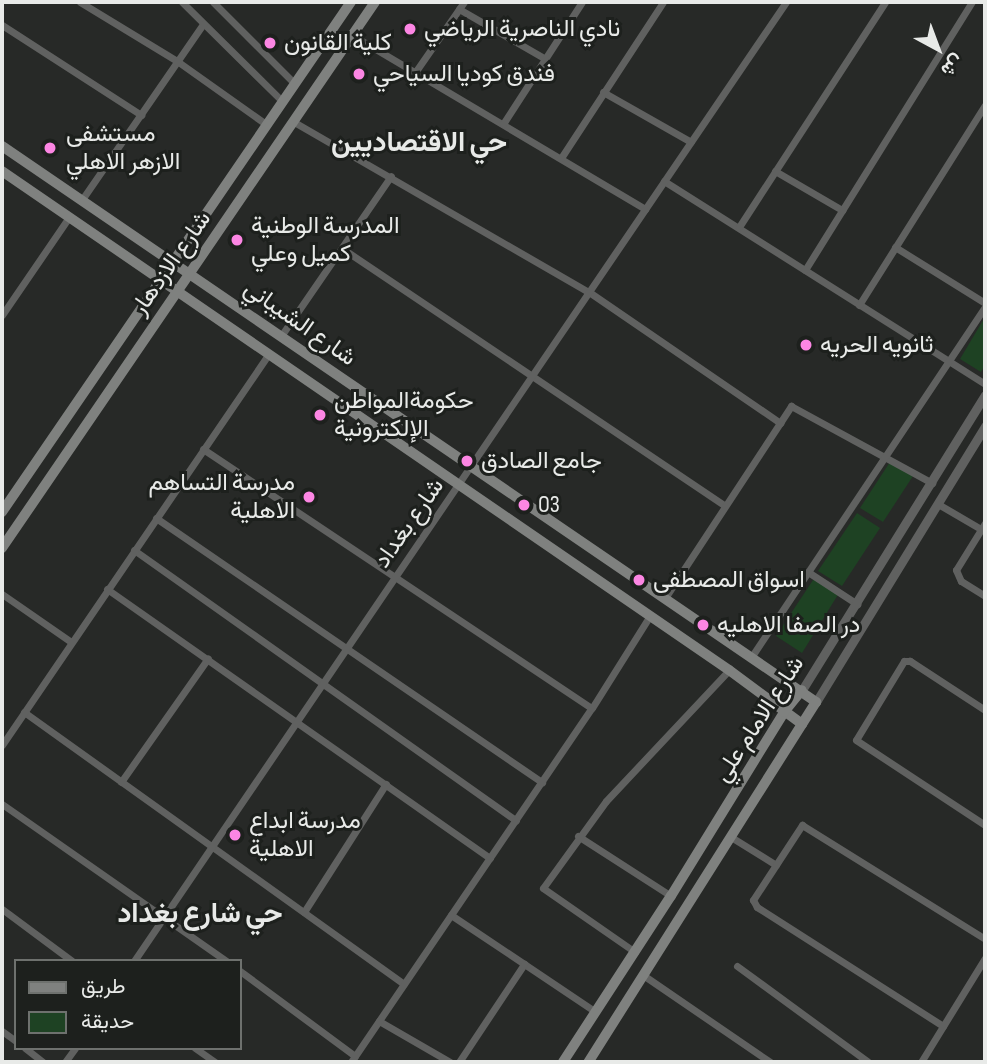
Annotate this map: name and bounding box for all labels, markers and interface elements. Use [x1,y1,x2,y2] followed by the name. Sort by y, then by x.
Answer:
[903,14,973,84] north arrow
[424,15,620,43] place label: نادي الناصرية الرياضي
[402,21,418,37] marker: نادي الناصرية الرياضي
[284,29,392,57] place label: كلية القانون
[262,35,278,51] marker: كلية القانون
[936,49,968,81] text: ش
[373,60,555,88] place label: فندق كوديا السياحي
[351,66,367,82] marker: فندق كوديا السياحي
[66,120,180,176] place label: مستشفى الازهر الاهلي
[331,126,507,160] district label: حي الاقتصاديين
[40,138,60,158] marker: مستشفى الازهر الاهلي
[125,205,217,321] street label: شارع الازدهار
[251,212,400,268] place label: المدرسة الوطنية كميل وعلي
[229,232,245,248] marker: المدرسة الوطنية كميل وعلي
[238,274,362,372] street label: شارع الشيباني
[820,331,934,359] place label: ثانويه الحريه
[798,337,814,353] marker: ثانويه الحريه
[334,387,474,443] place label: حكومةالمواطن الإلكترونية
[312,407,328,423] marker: حكومةالمواطن الإلكترونية
[481,447,602,475] place label: جامع الصادق
[459,453,475,469] marker: جامع الصادق
[148,469,295,525] place label: مدرسة التساهم الاهلية
[368,473,450,573] street label: شارع بغداد
[301,489,317,505] marker: مدرسة التساهم الاهلية
[538,491,560,519] place label: O3
[516,497,532,513] marker: O3
[653,566,805,594] place label: اسواق المصطفى
[631,572,647,588] marker: اسواق المصطفى
[717,611,860,639] place label: در الصفا الاهليه
[695,617,711,633] marker: در الصفا الاهليه
[708,651,810,787] street label: شارع الامام علي
[249,807,361,863] place label: مدرسة ابداع الاهلية
[227,827,243,843] marker: مدرسة ابداع الاهلية
[117,897,283,931] district label: حي شارع بغداد
[14,959,242,1050] legend
[81,974,126,999] text: طريق
[81,1009,134,1034] text: حديقة

